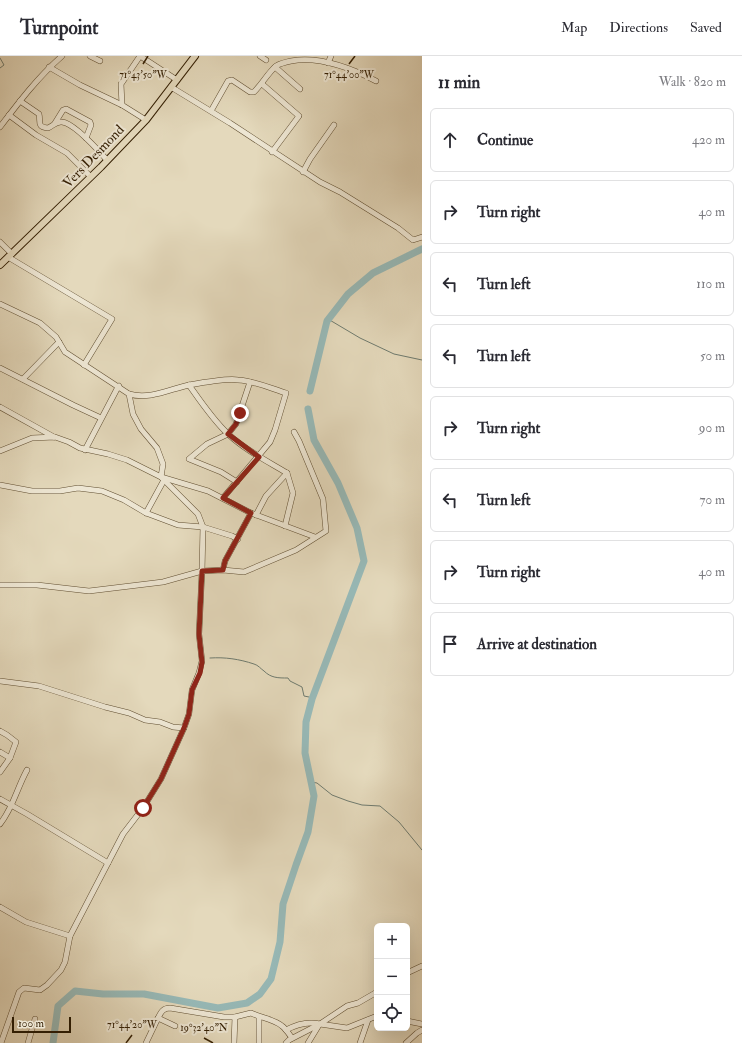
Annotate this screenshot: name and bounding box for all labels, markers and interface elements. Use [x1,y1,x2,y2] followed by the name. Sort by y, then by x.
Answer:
[20,16,98,40] text: Turnpoint
[561,19,587,36] text: Map
[609,19,668,36] text: Directions
[690,19,722,36] text: Saved
[119,69,168,81] text: 71°43'50"W
[324,69,375,81] text: 71°44'00"W
[438,72,480,93] text: 11 min
[659,74,726,90] text: Walk · 820 m
[59,121,128,191] street label: Vers Desmond
[439,129,461,151] icon: ahead
[477,131,533,150] text: Continue
[692,132,725,148] text: 420 m
[439,201,461,223] icon: right
[477,203,540,222] text: Turn right
[699,204,725,220] text: 40 m
[439,273,461,295] icon: left
[477,275,531,294] text: Turn left
[696,276,725,292] text: 110 m
[439,345,461,367] icon: left
[477,347,531,366] text: Turn left
[700,348,725,364] text: 50 m
[231,404,249,422] route end
[439,417,461,439] icon: right
[477,419,540,438] text: Turn right
[699,420,725,436] text: 90 m
[439,489,461,511] icon: left
[477,491,531,510] text: Turn left
[700,492,725,508] text: 70 m
[439,561,461,583] icon: right
[477,563,540,582] text: Turn right
[699,564,725,580] text: 40 m
[439,633,461,655] icon: arrive
[477,635,597,654] text: Arrive at destination
[134,799,152,817] route start
[374,923,410,1031] map controls
[374,923,410,959] button: +
[374,959,410,995] button: −
[374,995,410,1031] button: locate
[12,1015,71,1034] scale bar
[18,1017,44,1030] text: 100 m
[107,1019,158,1031] text: 71°44'20"W
[180,1022,228,1034] text: 19°32'40"N

